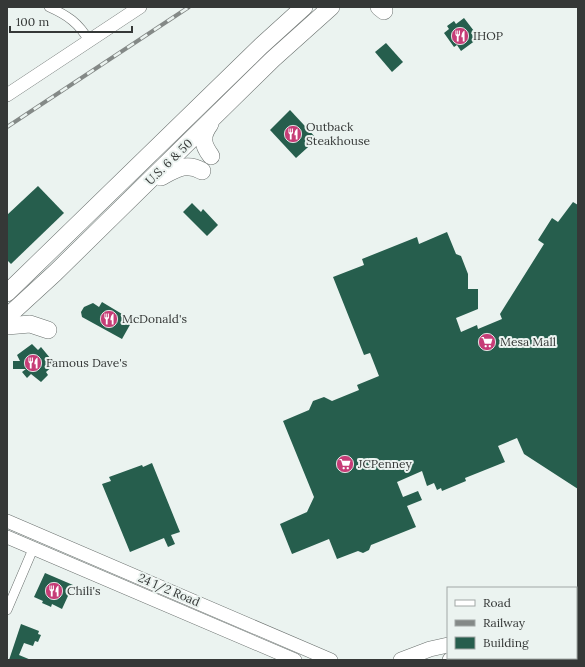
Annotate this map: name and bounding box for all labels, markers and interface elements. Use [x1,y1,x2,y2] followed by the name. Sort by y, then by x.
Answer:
[10,8,132,34] scale bar
[16,14,49,29] text: 100 m
[450,26,470,46] restaurant icon: IHOP
[473,28,503,43] place label: IHOP
[306,119,370,148] place label: Outback Steakhouse
[283,124,303,144] restaurant icon: Outback Steakhouse
[142,135,195,188] street label: U.S. 6 & 50
[99,309,119,329] restaurant icon: McDonald's
[122,311,187,326] place label: McDonald's
[477,332,497,352] supermarket icon: Mesa Mall
[500,334,556,349] place label: Mesa Mall
[23,353,43,373] restaurant icon: Famous Dave's
[46,355,128,370] place label: Famous Dave's
[335,454,355,474] supermarket icon: JCPenney
[357,456,412,471] place label: JCPenney
[136,570,202,610] street label: 24 1/2 Road
[44,581,64,601] restaurant icon: Chili's
[67,583,101,598] place label: Chili's
[447,587,577,659] legend
[483,595,511,610] text: Road
[483,615,526,630] text: Railway
[483,635,529,650] text: Building

